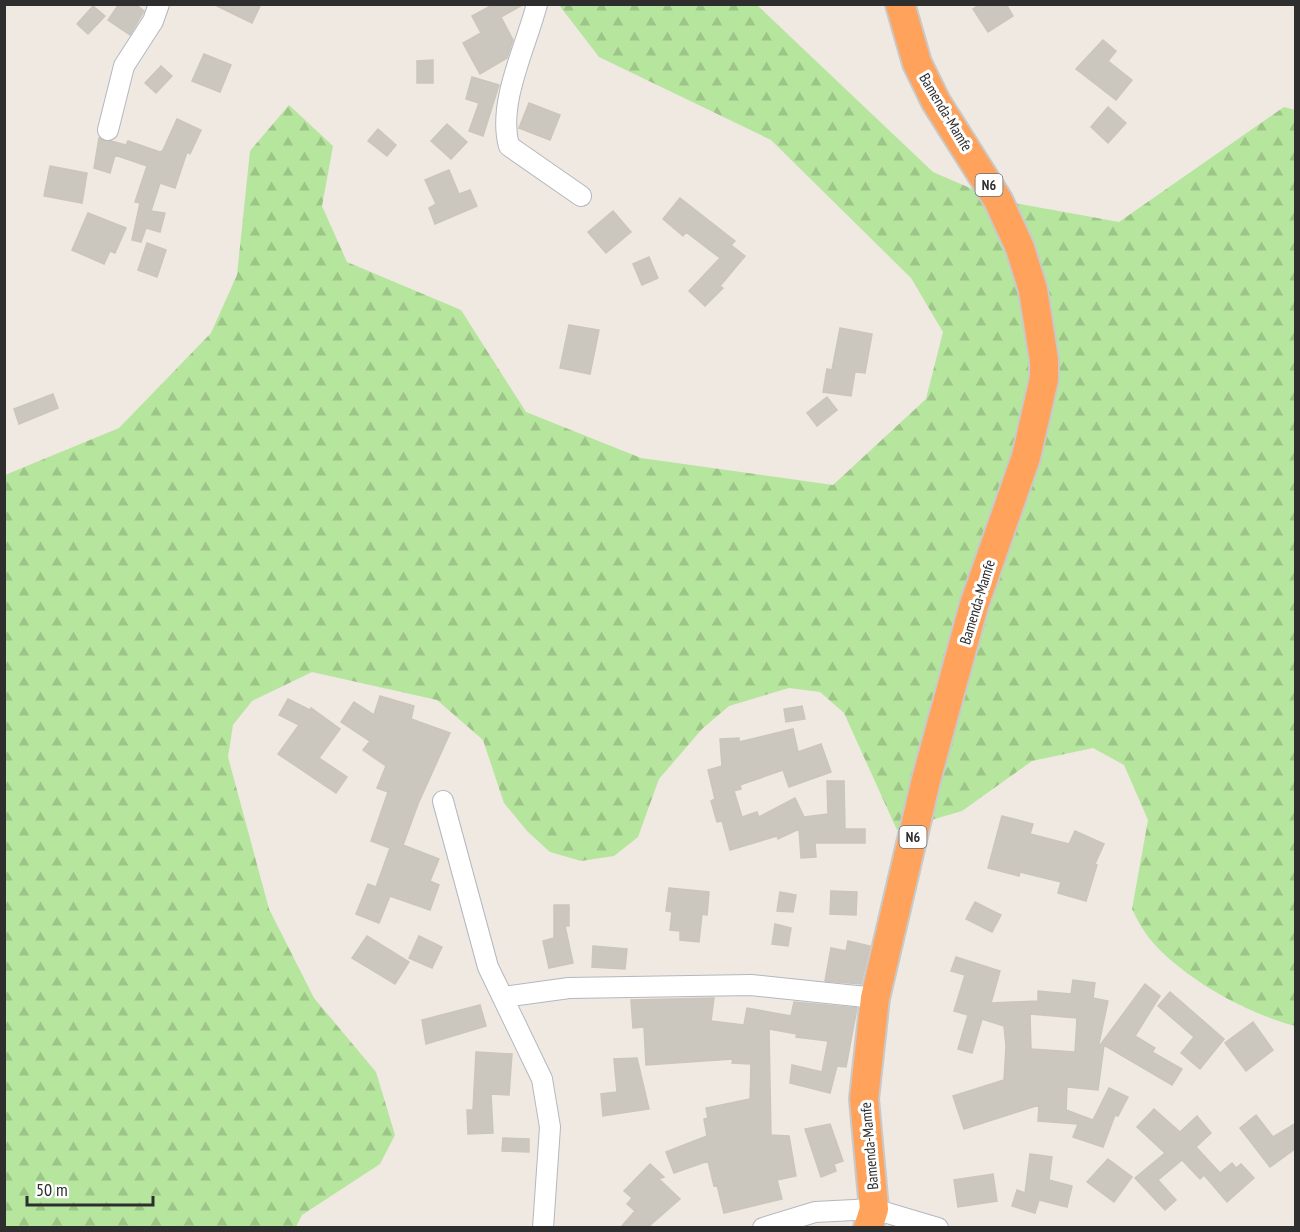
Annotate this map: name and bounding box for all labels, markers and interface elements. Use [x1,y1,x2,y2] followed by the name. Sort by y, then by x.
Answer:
[915,70,977,154] street label: Bamenda-Mamfe
[976,174,1002,196] road number: N6
[955,557,999,647] street label: Bamenda-Mamfe
[900,826,926,848] road number: N6
[856,1101,882,1191] street label: Bamenda-Mamfe
[27,1169,153,1207] scale bar
[36,1178,68,1201] text: 50 m

